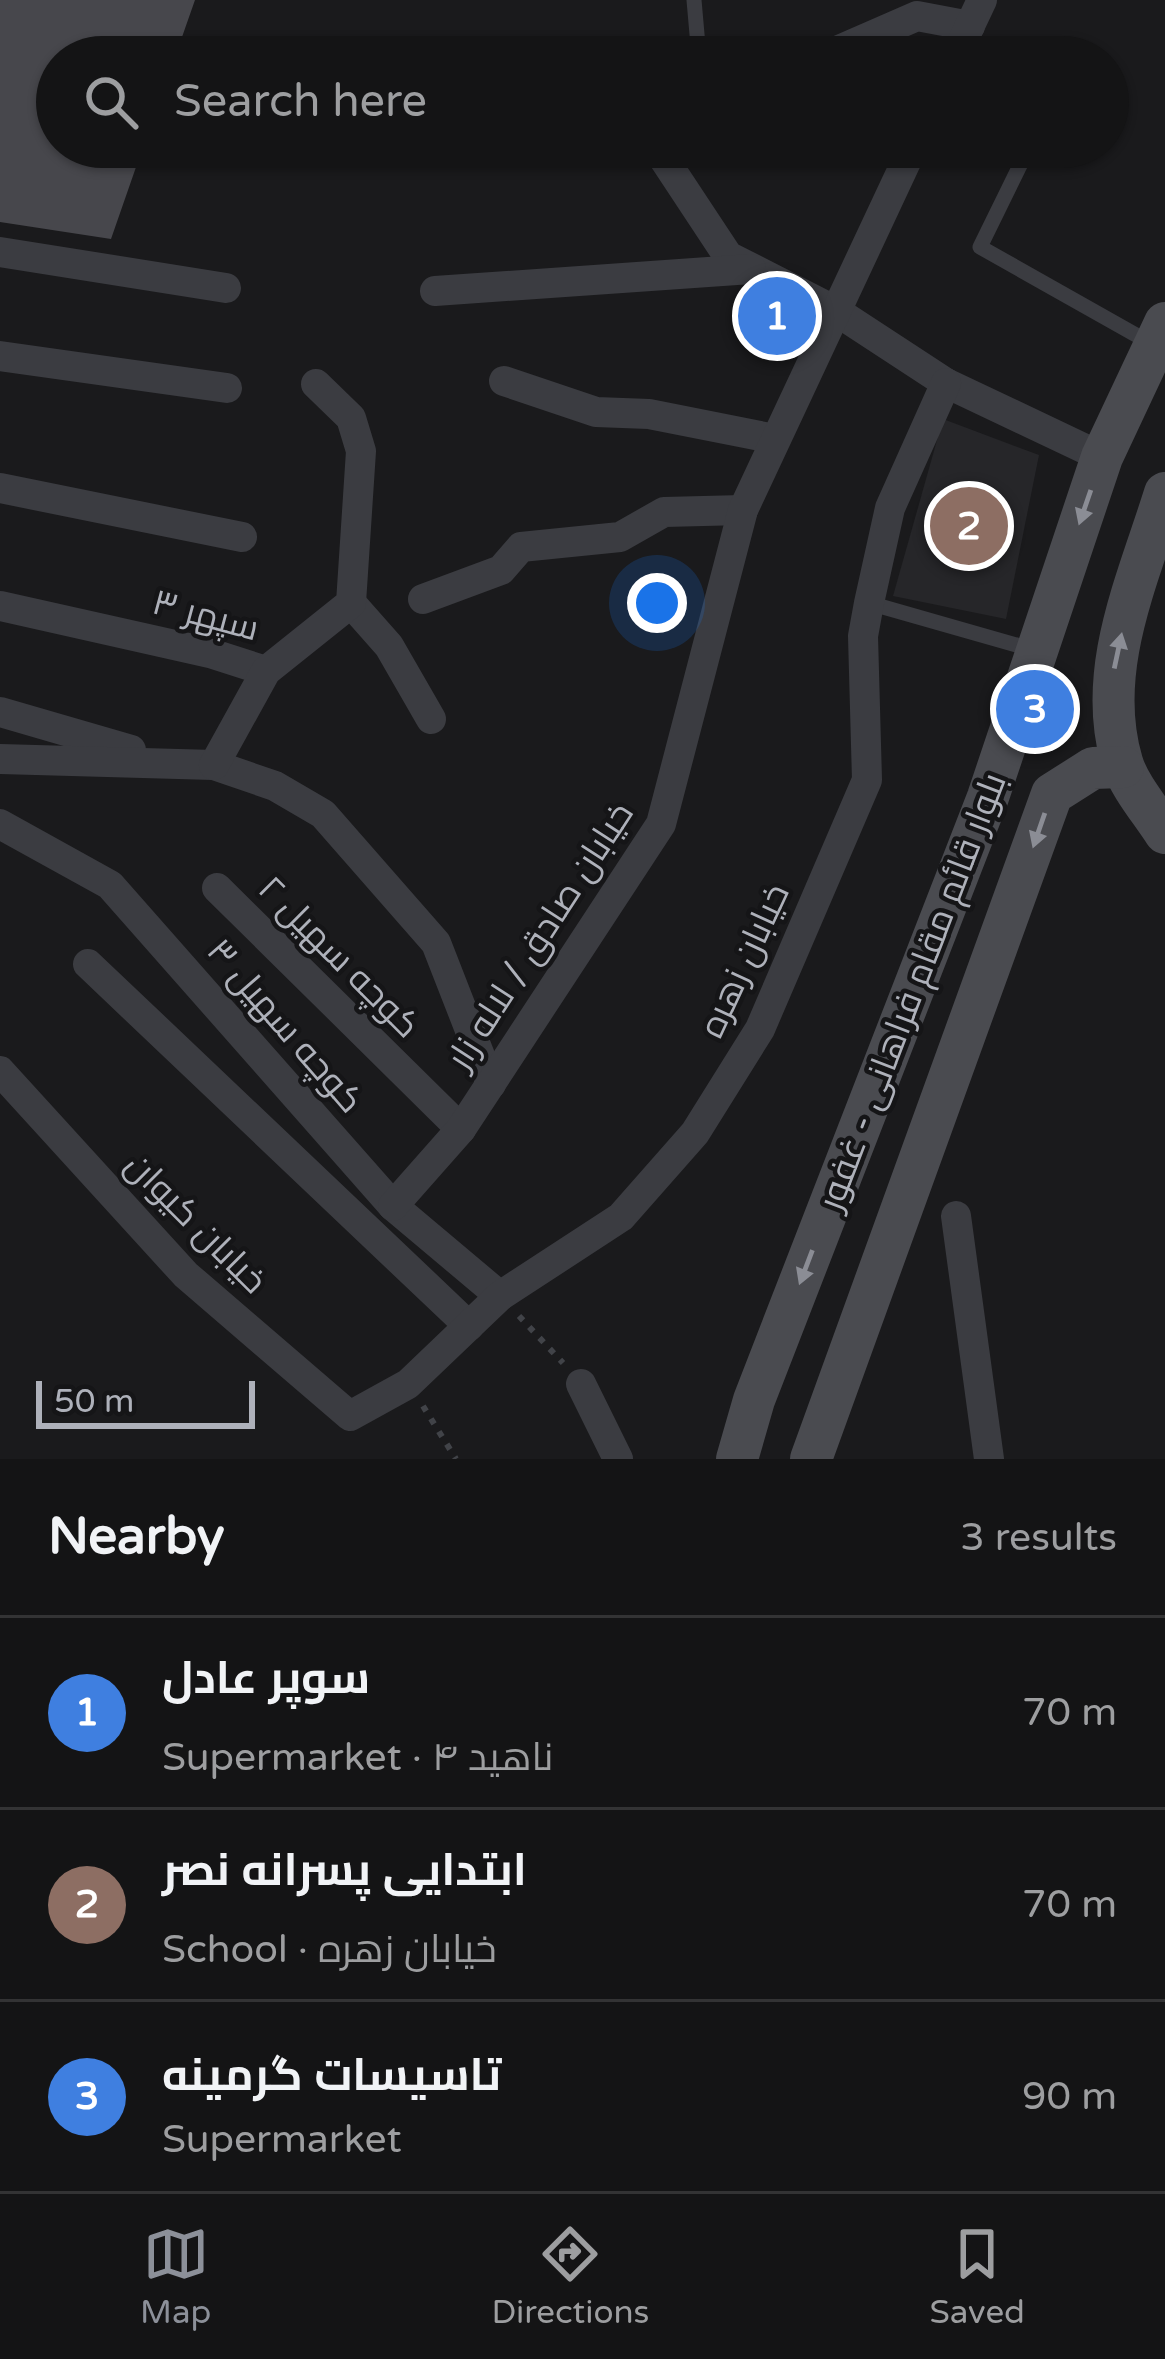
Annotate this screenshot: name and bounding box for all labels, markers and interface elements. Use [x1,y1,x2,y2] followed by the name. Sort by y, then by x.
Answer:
[36,36,1129,168] search box
[78,69,144,135] icon: search
[174,75,427,129] text: Search here
[738,271,816,361] pin: 1
[930,481,1008,571] pin: 2
[1075,489,1094,526] one-way arrow
[627,573,687,633] your location
[148,581,264,650] street label: سپهر ۳
[1110,632,1129,670] one-way arrow
[996,664,1074,754] pin: 3
[808,767,1018,1219] street label: بلوار قائم مقام فراهانی - غفور
[437,794,643,1079] street label: خیابان صادق / لاله زار
[1029,813,1047,849] one-way arrow
[248,867,429,1048] street label: کوچه سهیل ۲
[690,877,799,1044] street label: خیابان زهره
[197,930,372,1122] street label: کوچه سهیل ۳
[116,1143,276,1303] street label: خیابان کیوان
[795,1249,814,1285] one-way arrow
[36,1375,255,1428] scale bar
[54,1382,134,1421] text: 50 m
[48,1506,225,1568] text: Nearby
[960,1514,1117,1561] text: 3 results
[162,1652,370,1706] text: سوپر عادل
[75,1689,99,1736] text: 1
[1022,1689,1117,1736] text: 70 m
[162,1734,553,1781] text: Supermarket · ناهید ۴
[162,1844,527,1898] text: ابتدایی پسرانه نصر
[75,1881,99,1928] text: 2
[1022,1881,1117,1928] text: 70 m
[162,1926,497,1973] text: School · خیابان زهره
[162,2049,501,2103] text: تاسیسات گرمینه
[75,2073,99,2120] text: 3
[1022,2073,1117,2120] text: 90 m
[162,2116,402,2163] text: Supermarket
[140,2221,211,2332] tab: Map
[491,2221,649,2332] tab: Directions
[930,2221,1025,2332] tab: Saved

